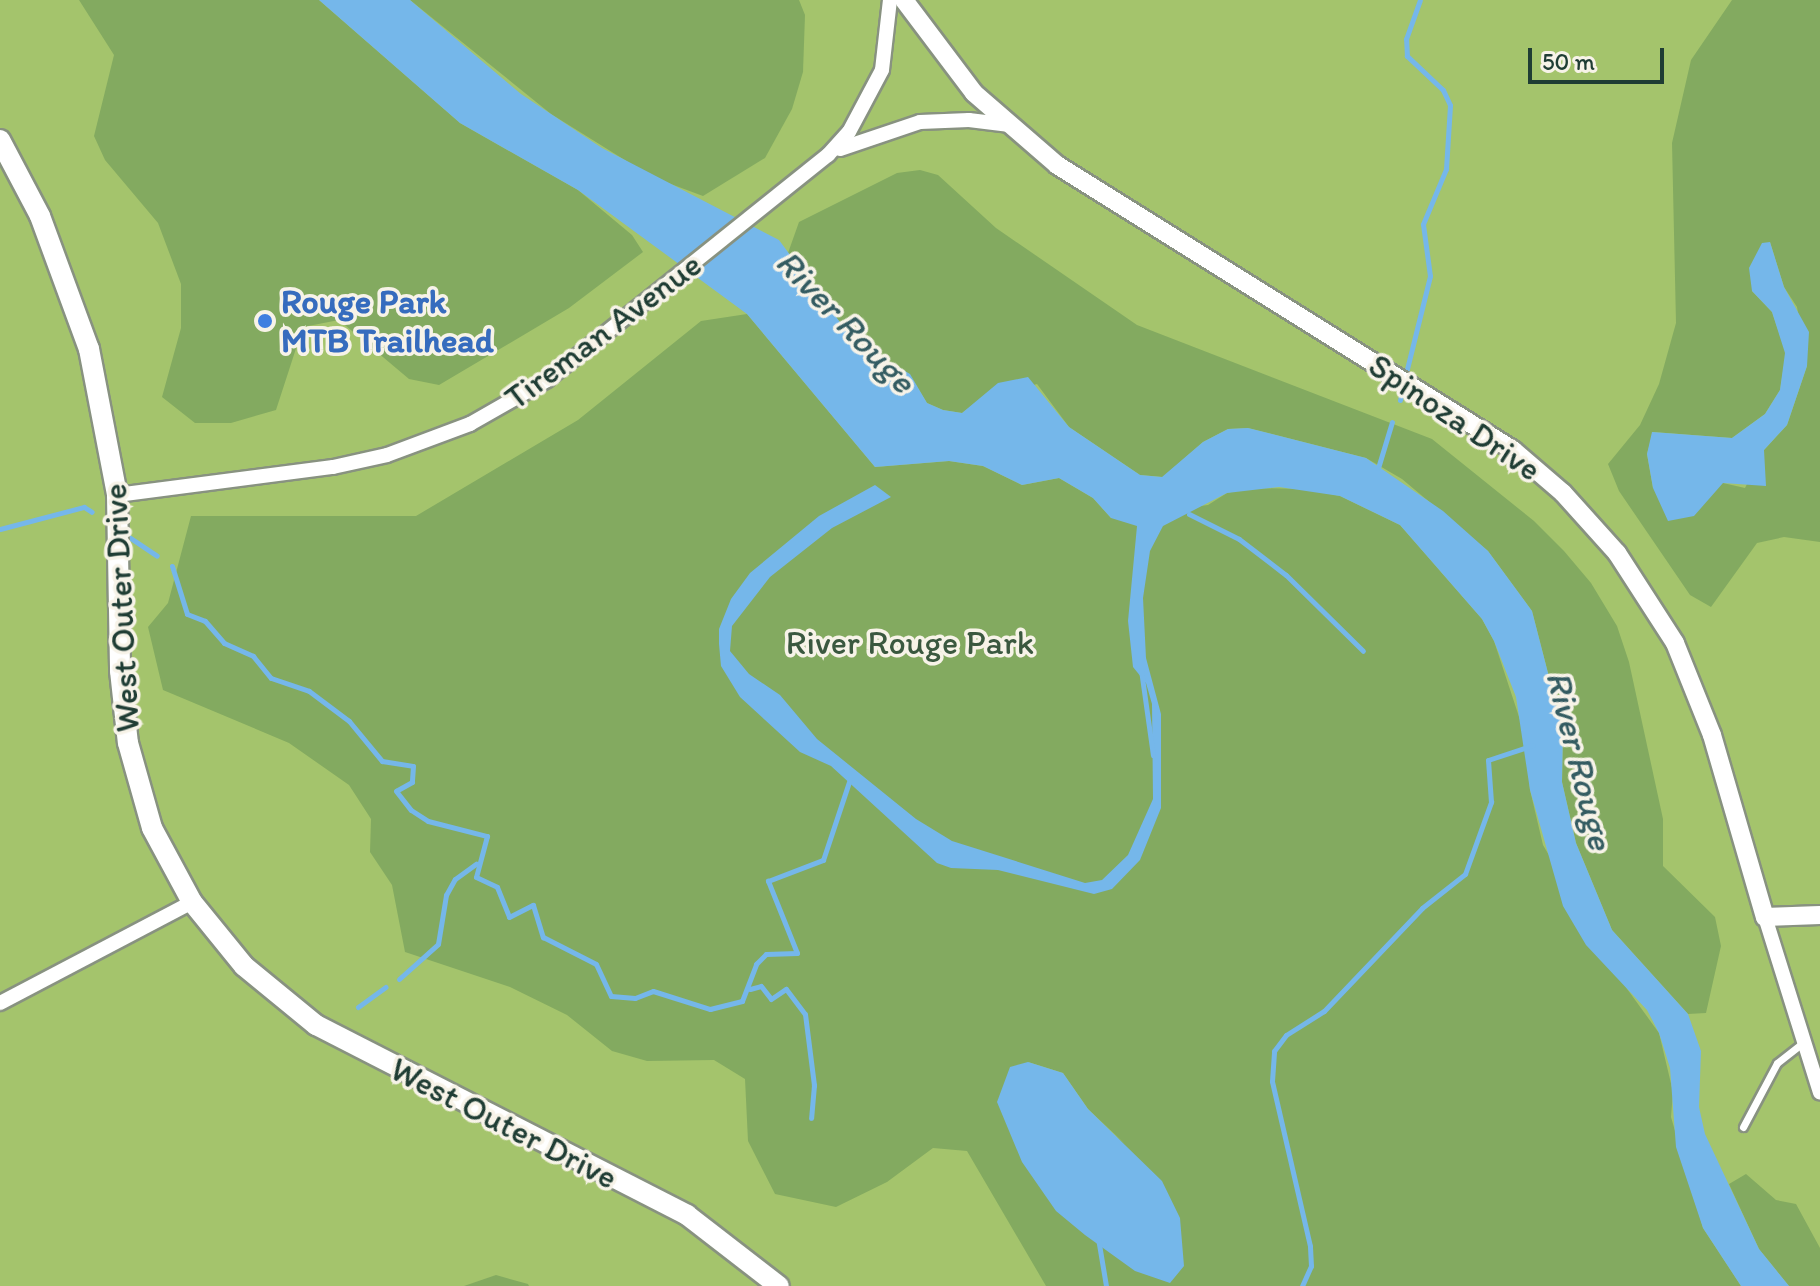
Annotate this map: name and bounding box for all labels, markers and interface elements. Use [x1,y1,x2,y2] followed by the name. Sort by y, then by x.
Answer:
[1532,32,1668,82] scale bar
[1542,47,1595,76] text: 50 m
[767,241,925,401] water label: River Rouge
[497,244,709,418] street label: Tireman Avenue
[281,281,494,360] place label: Rouge Park MTB Trailhead
[256,312,274,330] marker: Rouge Park MTB Trailhead
[1361,344,1549,490] street label: Spinoza Drive
[94,483,148,733] street label: West Outer Drive
[787,623,1033,663] park label: River Rouge Park
[1537,667,1623,853] water label: River Rouge
[384,1048,624,1198] street label: West Outer Drive

